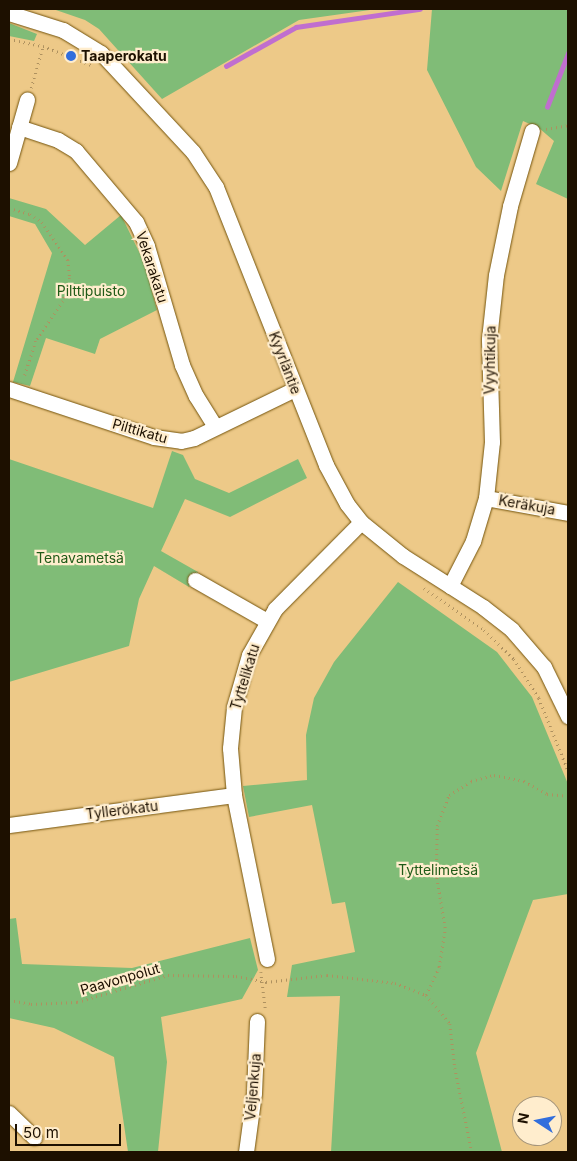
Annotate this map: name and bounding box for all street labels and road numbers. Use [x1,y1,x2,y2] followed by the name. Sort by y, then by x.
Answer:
[133,229,171,305] street label: Vekarakatu
[481,325,499,395] street label: Vyyhtikuja
[265,329,305,397] street label: Kyyrläntie
[111,415,169,447] street label: Pilttikatu
[497,492,557,518] street label: Keräkuja
[227,642,263,712] street label: Tyttelikatu
[85,797,159,823] street label: Tyllerökatu
[78,960,162,998] street label: Paavonpolut
[242,1053,264,1121] street label: Veljenkuja

